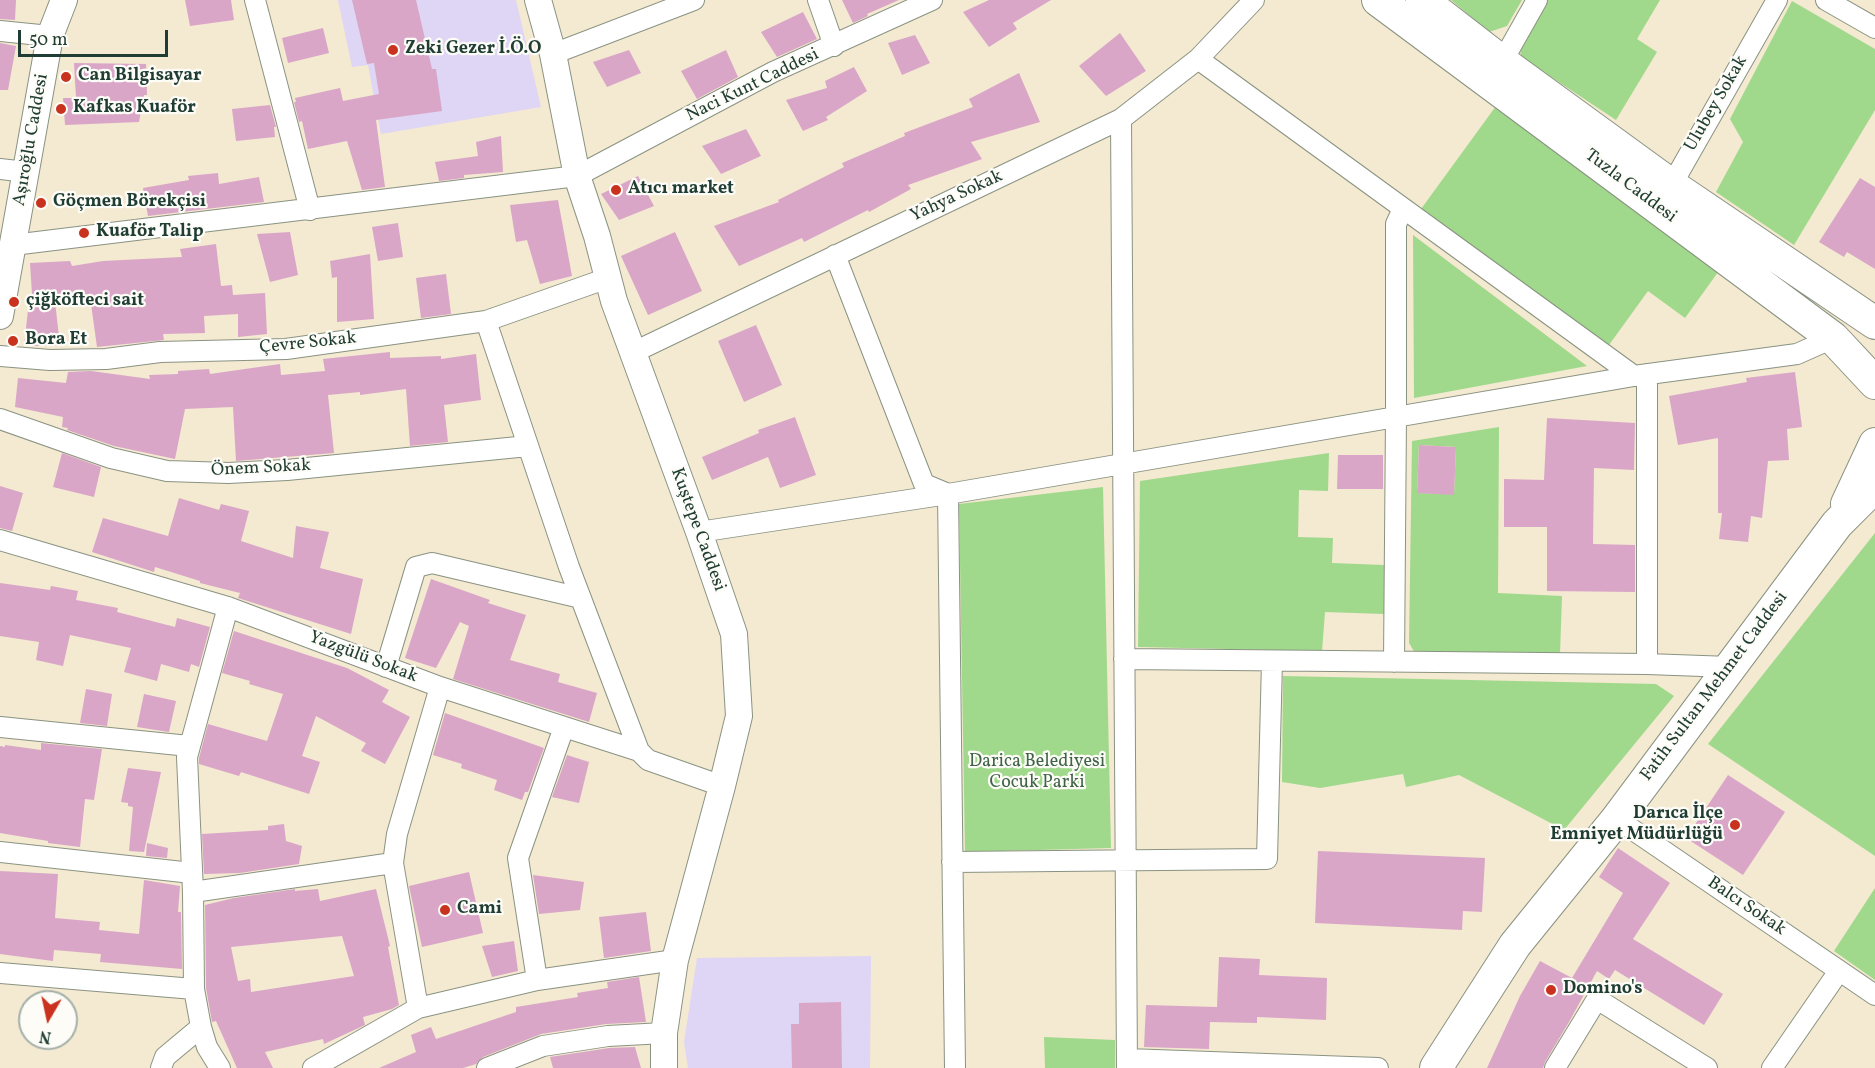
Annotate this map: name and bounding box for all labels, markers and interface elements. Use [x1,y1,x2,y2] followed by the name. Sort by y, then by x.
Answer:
[21,18,171,56] scale bar
[29,28,68,53] text: 50 m
[405,39,541,61] place label: Zeki Gezer İ.Ö.O
[386,43,400,57] marker: Zeki Gezer İ.Ö.O
[683,44,823,128] street label: Naci Kunt Caddesi
[1681,52,1753,156] street label: Ulubey Sokak
[78,66,202,88] place label: Can Bilgisayar
[59,70,73,84] marker: Can Bilgisayar
[10,72,54,208] street label: Aşıroğlu Caddesi
[73,98,196,120] place label: Kafkas Kuaför
[54,102,68,116] marker: Kafkas Kuaför
[1580,145,1680,229] street label: Tuzla Caddesi
[907,166,1007,228] street label: Yahya Sokak
[628,179,734,201] place label: Atıcı market
[609,183,623,197] marker: Atıcı market
[53,192,206,214] place label: Göçmen Börekçisi
[34,196,48,210] marker: Göçmen Börekçisi
[96,222,204,244] place label: Kuaför Talip
[77,226,91,240] marker: Kuaför Talip
[26,291,144,313] place label: çiğköfteci sait
[7,295,21,309] marker: çiğköfteci sait
[259,328,357,360] street label: Çevre Sokak
[25,330,87,352] place label: Bora Et
[6,334,20,348] marker: Bora Et
[211,456,311,482] street label: Önem Sokak
[665,465,729,595] street label: Kuştepe Caddesi
[1637,588,1793,786] street label: Fatih Sultan Mehmet Caddesi
[306,627,420,689] street label: Yazgülü Sokak
[969,752,1105,795] park label: Darica Belediyesi Cocuk Parki
[1550,804,1723,846] place label: Darıca İlçe Emniyet Müdürlüğü
[1728,818,1742,832] marker: Darıca İlçe Emniyet Müdürlüğü
[1702,873,1790,941] street label: Balcı Sokak
[457,899,502,921] place label: Cami
[438,903,452,917] marker: Cami
[1563,979,1643,1001] place label: Domino's
[1544,983,1558,997] marker: Domino's
[18,990,78,1050] north arrow
[38,1024,53,1048] text: N

